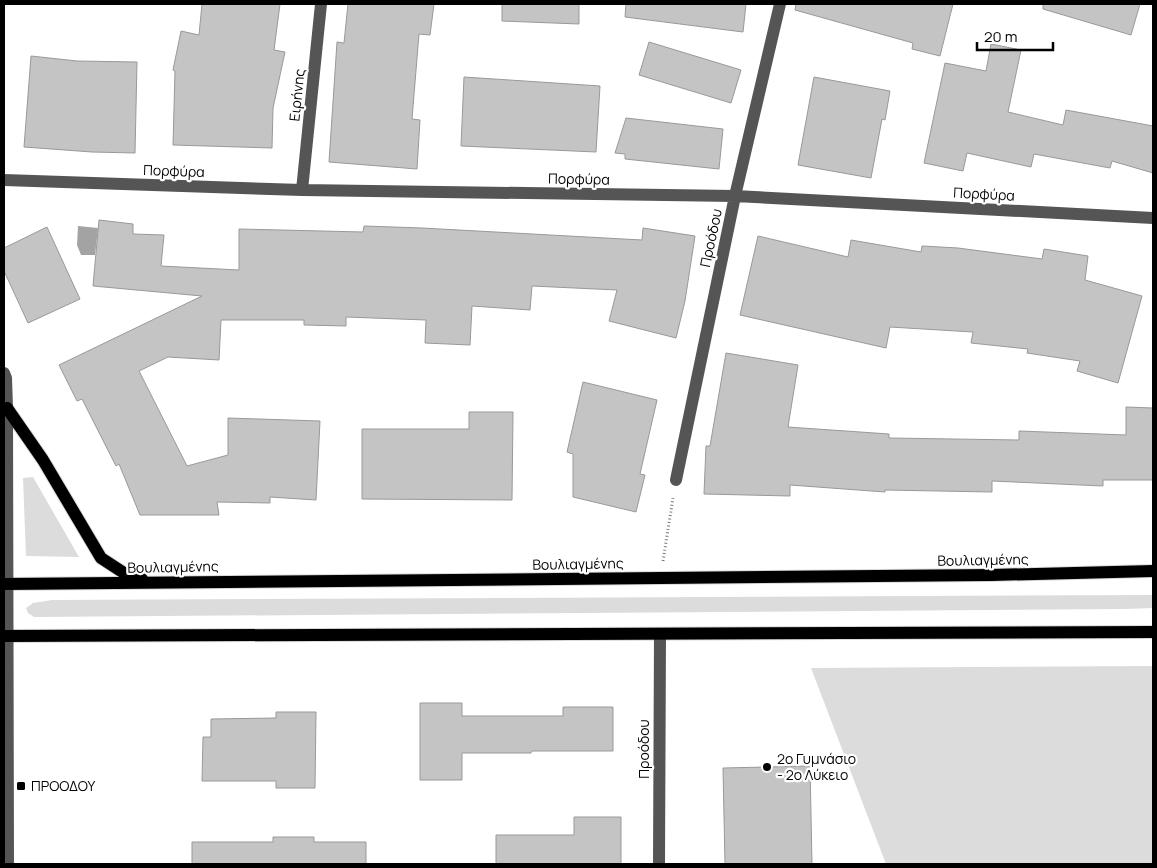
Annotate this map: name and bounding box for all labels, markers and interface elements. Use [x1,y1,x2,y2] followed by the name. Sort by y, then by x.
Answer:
[977,20,1053,52] scale bar
[984,26,1017,47] text: 20 m
[284,67,309,122] street label: Ειρήνης
[143,160,205,181] street label: Πορφύρα
[548,168,610,189] street label: Πορφύρα
[953,182,1015,205] street label: Πορφύρα
[695,207,726,269] street label: Προόδου
[937,549,1029,570] street label: Βουλιαγμένης
[532,553,624,574] street label: Βουλιαγμένης
[127,556,219,577] street label: Βουλιαγμένης
[634,719,653,779] street label: Προόδου
[777,749,856,784] place label: 2ο Γυμνάσιο - 2ο Λύκειο
[761,761,773,773] marker: 2ο Γυμνάσιο - 2ο Λύκειο
[31,776,95,795] place label: ΠΡΟΟΔΟΥ
[15,780,27,792] marker: ΠΡΟΟΔΟΥ

